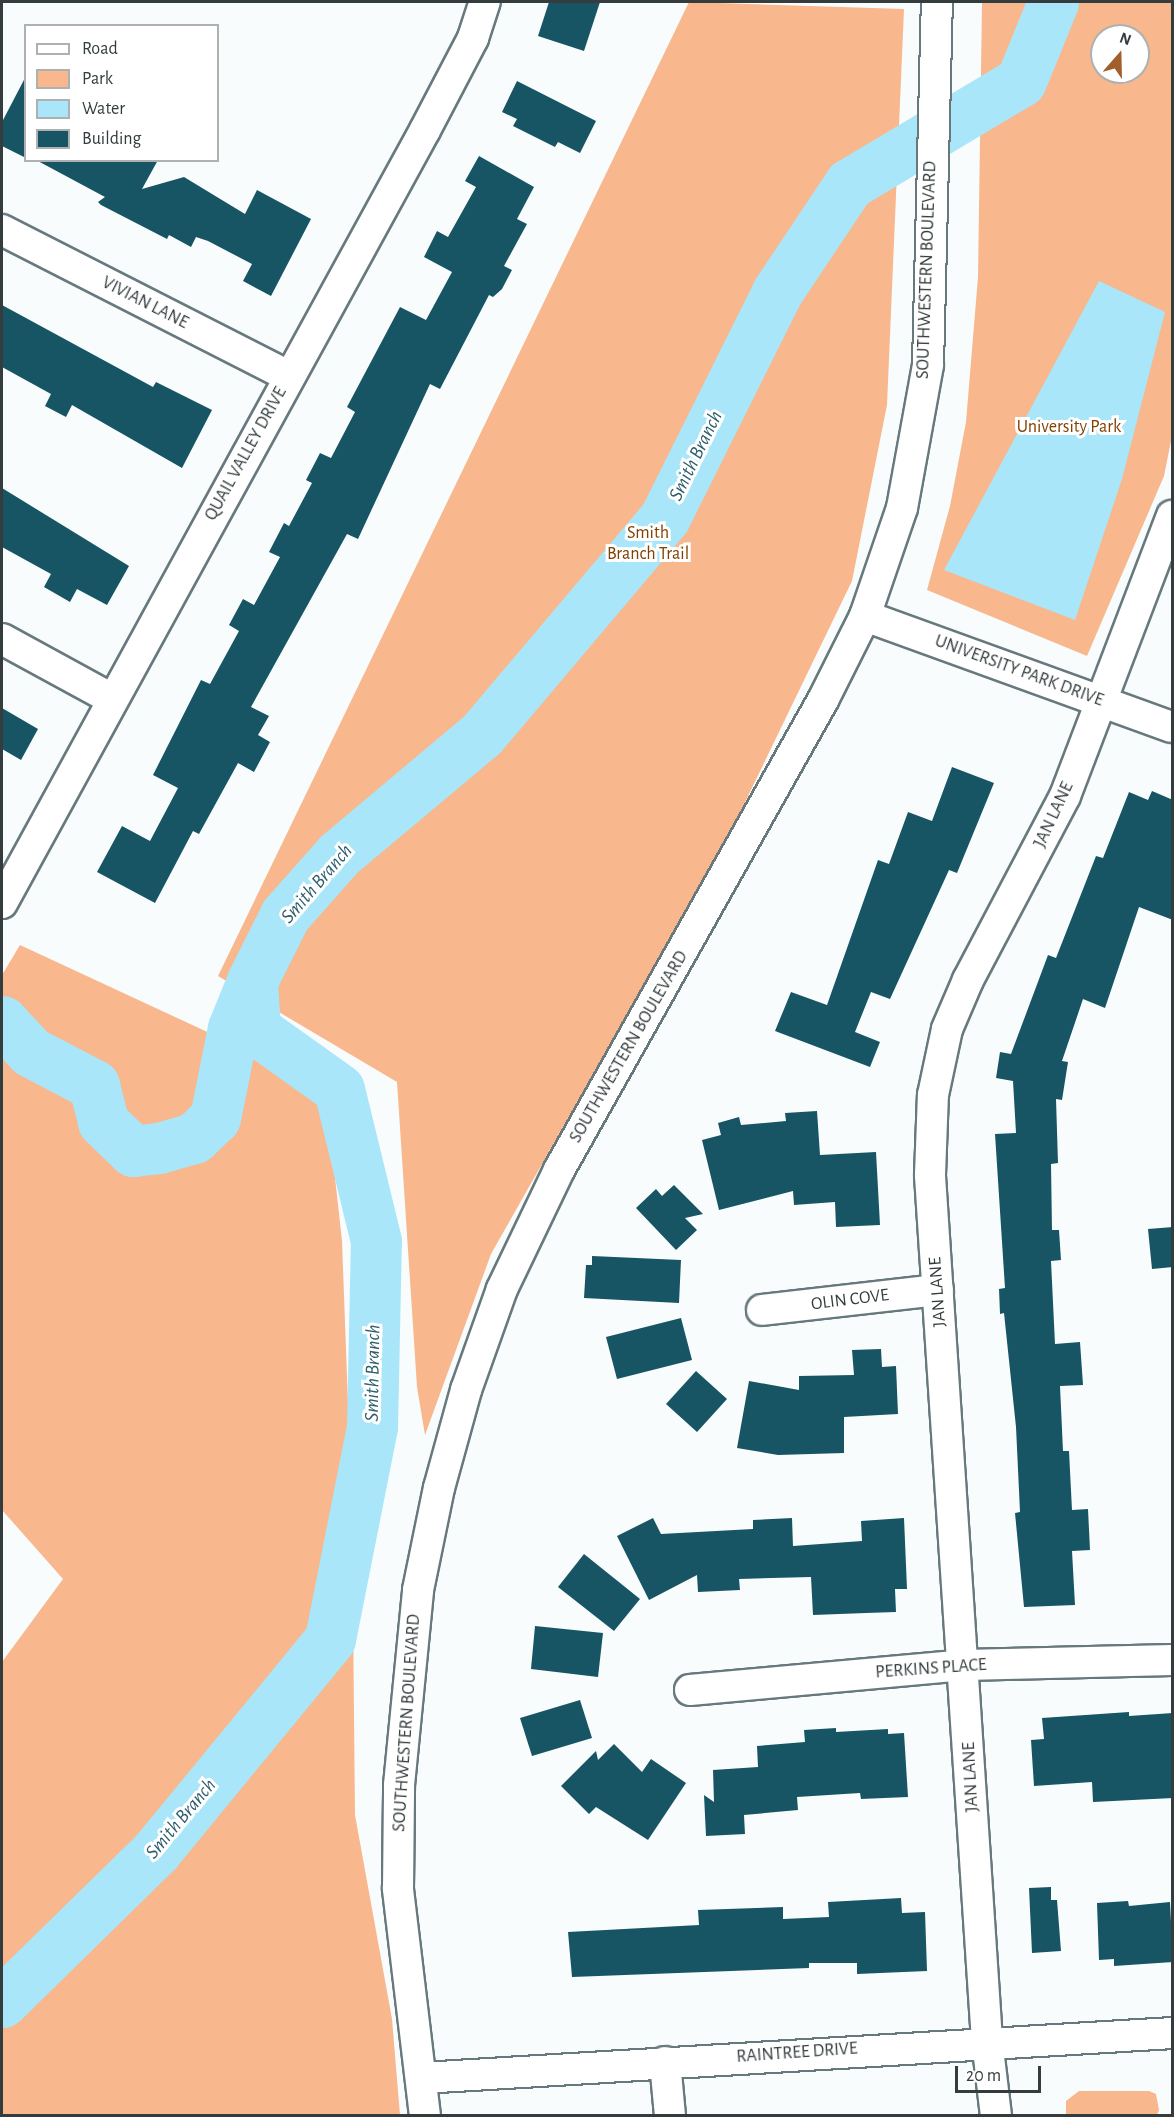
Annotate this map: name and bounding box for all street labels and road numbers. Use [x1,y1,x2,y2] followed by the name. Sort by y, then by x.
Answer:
[912,161,942,379] street label: SOUTHWESTERN BOULEVARD
[98,272,192,334] street label: VIVIAN LANE
[200,383,292,525] street label: QUAIL VALLEY DRIVE
[932,630,1106,712] street label: UNIVERSITY PARK DRIVE
[1029,779,1079,851] street label: JAN LANE
[565,947,693,1147] street label: SOUTHWESTERN BOULEVARD
[925,1256,951,1328] street label: JAN LANE
[810,1285,890,1315] street label: OLIN COVE
[389,1613,425,1833] street label: SOUTHWESTERN BOULEVARD
[875,1654,987,1684] street label: PERKINS PLACE
[958,1741,984,1813] street label: JAN LANE
[736,2038,858,2068] street label: RAINTREE DRIVE

